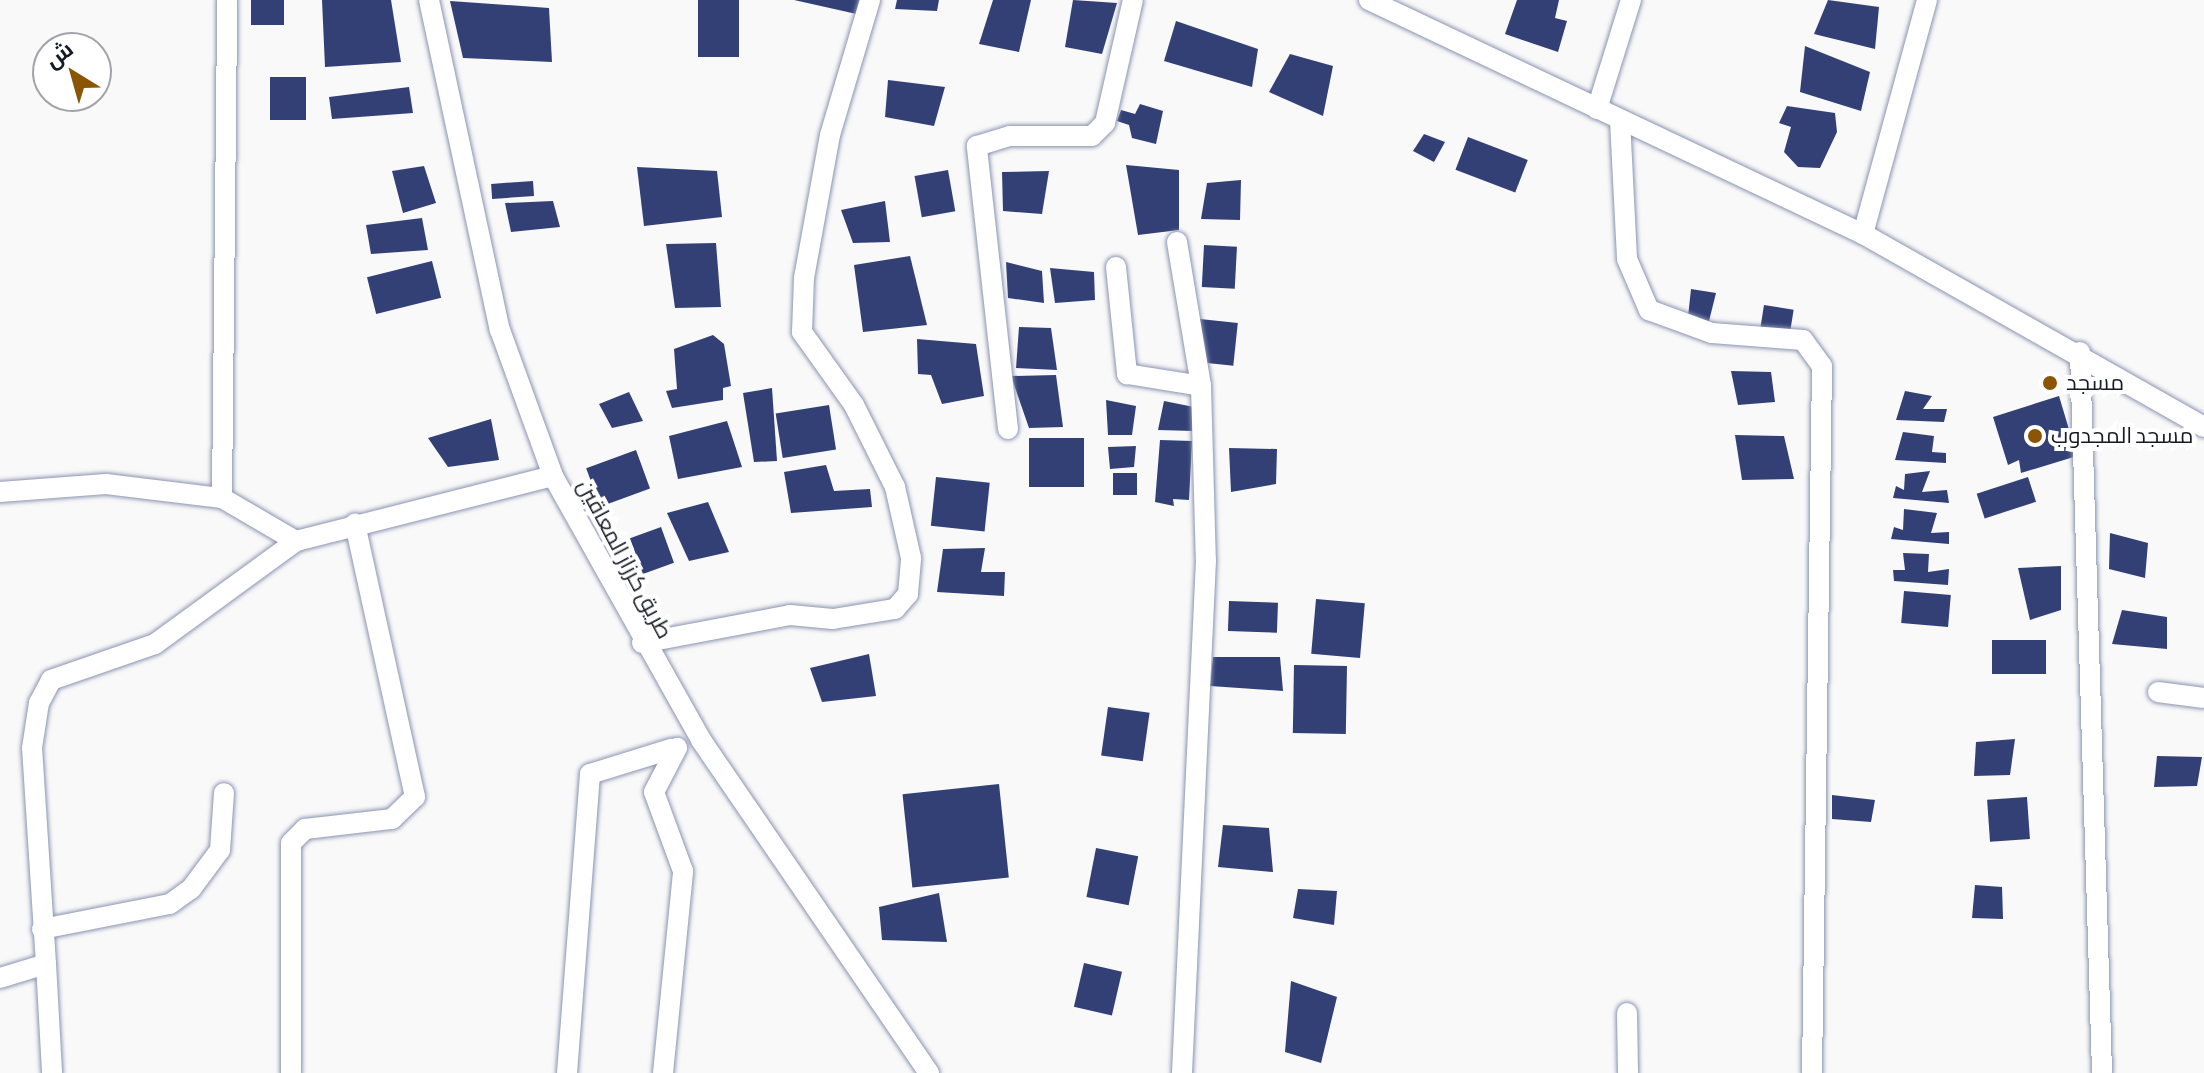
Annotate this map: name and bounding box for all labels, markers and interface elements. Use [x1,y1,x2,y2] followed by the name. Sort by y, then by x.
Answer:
[32,32,112,112] north arrow
[40,36,78,73] text: ش
[2066,370,2124,396] place label: مسجد
[2041,374,2059,392] marker: مسجد
[2051,423,2193,449] place label: مسجد المجدوب
[2026,427,2044,445] marker: مسجد المجدوب
[572,475,678,643] street label: طريق كرزاز المعاقين

